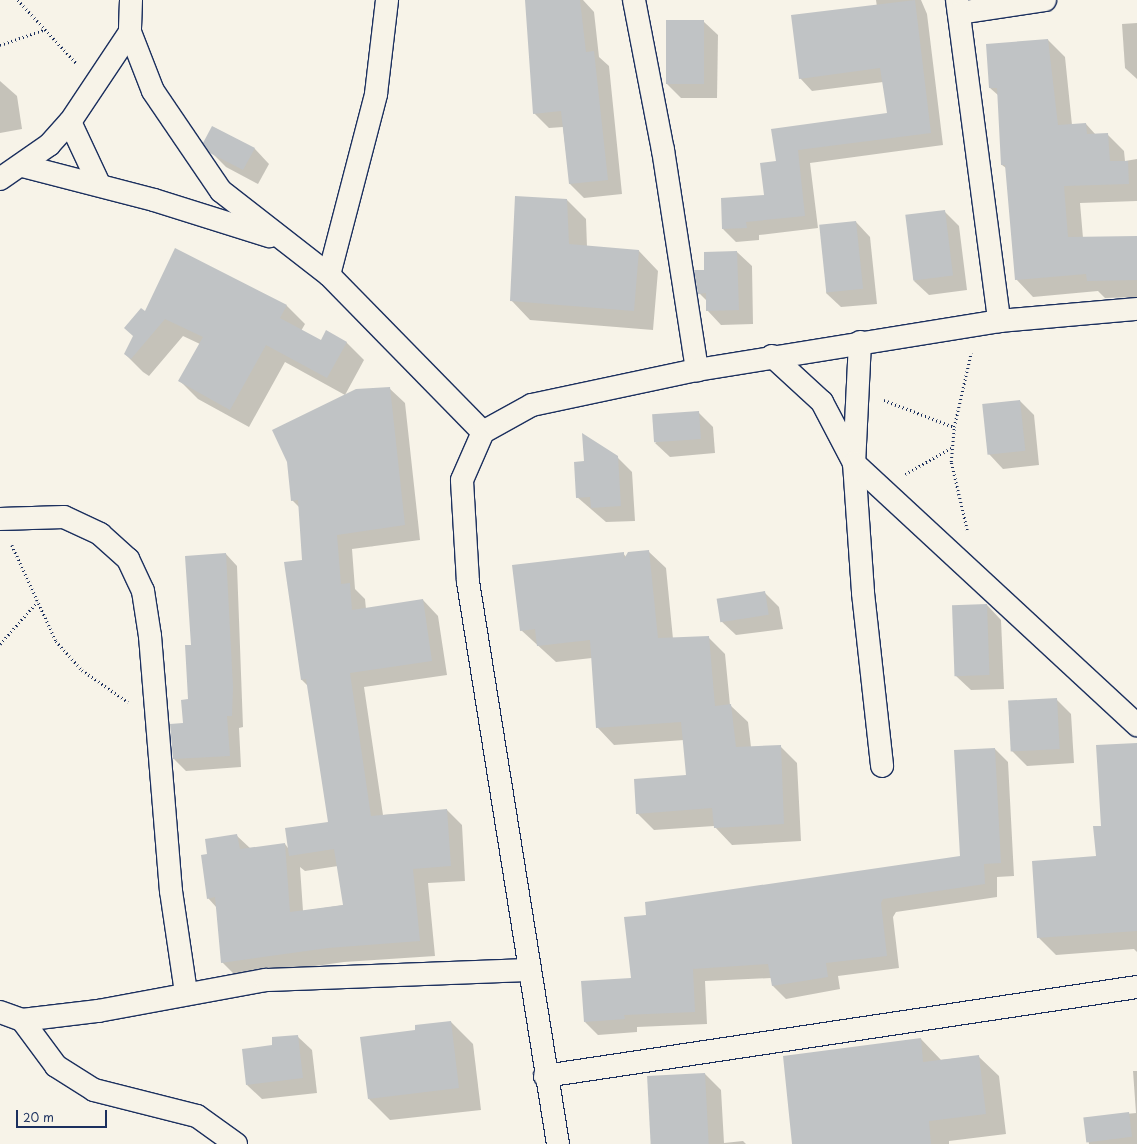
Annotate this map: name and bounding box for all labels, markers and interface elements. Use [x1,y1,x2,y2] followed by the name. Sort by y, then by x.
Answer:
[18,1102,109,1128] scale bar
[23,1108,54,1126] text: 20 m

